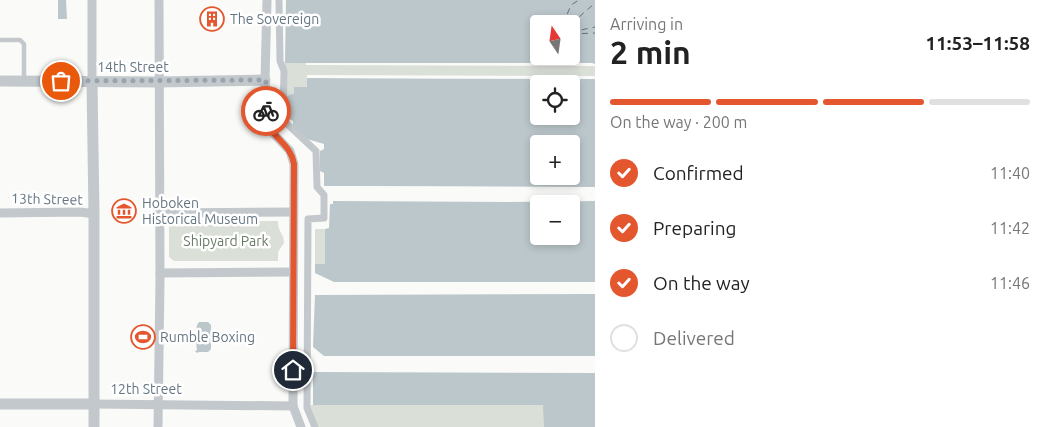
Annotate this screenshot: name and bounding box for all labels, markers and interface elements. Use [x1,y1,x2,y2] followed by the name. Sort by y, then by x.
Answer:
[199,6,225,32] building icon: The Sovereign
[230,11,319,27] place label: The Sovereign
[530,15,580,65] north arrow
[530,15,580,245] map controls
[610,15,683,33] text: Arriving in
[925,32,1030,54] text: 11:53–11:58
[610,34,691,70] text: 2 min
[97,59,169,75] street label: 14th Street
[40,60,82,102] pin
[47,67,75,95] icon: bag
[530,75,580,125] button: locate
[241,86,291,136] courier
[252,97,280,125] icon: bike
[610,113,747,131] text: On the way · 200 m
[530,135,580,185] button: +
[610,159,638,187] icon: check
[653,162,744,184] text: Confirmed
[990,164,1030,182] text: 11:40
[11,190,83,208] street label: 13th Street
[142,195,258,227] place label: Hoboken Historical Museum
[530,195,580,245] button: −
[111,198,137,224] museum icon: Hoboken Historical Museum
[610,214,638,242] icon: check
[653,217,737,239] text: Preparing
[990,219,1030,237] text: 11:42
[183,233,269,249] park label: Shipyard Park
[610,269,638,297] icon: check
[653,272,750,294] text: On the way
[990,274,1030,292] text: 11:46
[130,324,156,350] sports icon: Rumble Boxing
[653,327,735,349] text: Delivered
[160,329,255,345] place label: Rumble Boxing
[272,349,314,391] pin
[279,356,307,384] icon: home
[110,381,182,397] street label: 12th Street

